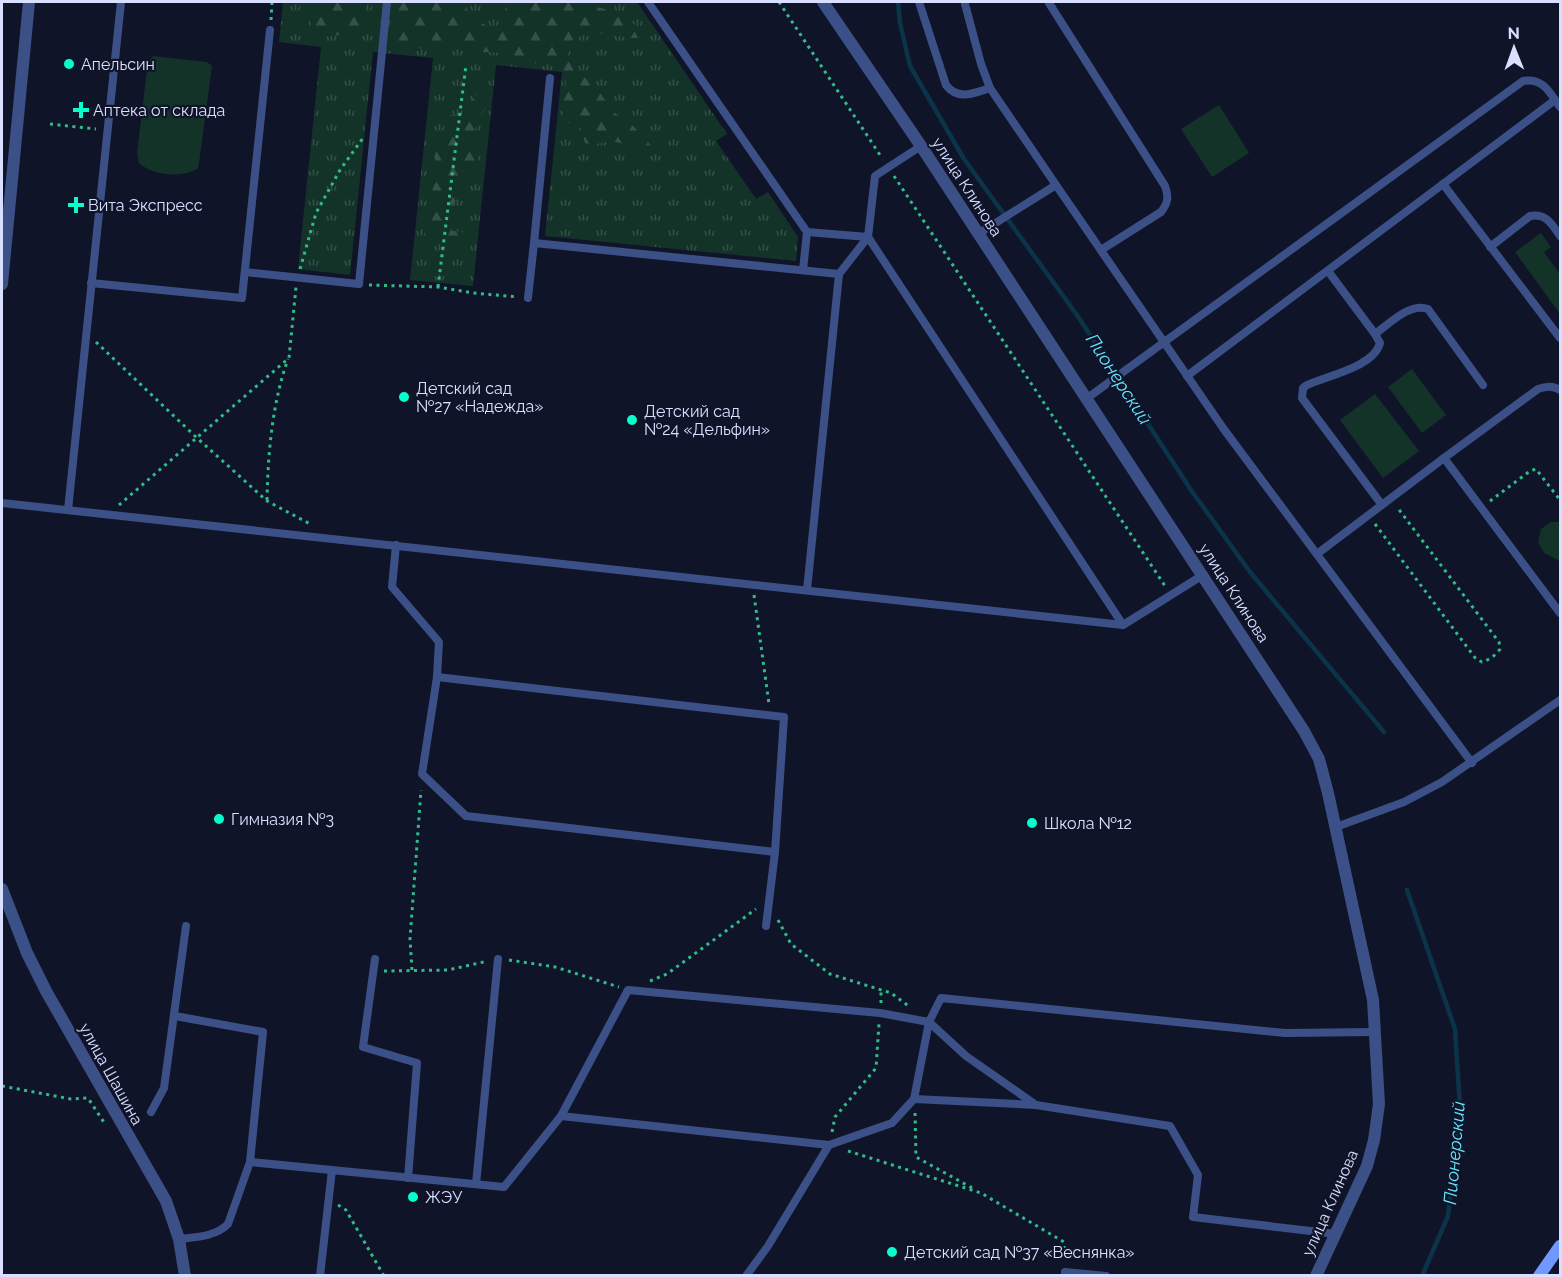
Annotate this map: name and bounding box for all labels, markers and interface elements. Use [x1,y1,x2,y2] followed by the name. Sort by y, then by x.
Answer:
[1484,18,1544,78] north arrow
[1507,24,1520,43] text: N
[81,55,155,74] place label: Апельсин
[62,57,76,71] marker: Апельсин
[93,101,225,120] place label: Аптека от склада
[74,103,88,117] marker: Аптека от склада
[928,134,1006,240] street label: улица Клинова
[88,196,203,215] place label: Вита Экспресс
[69,198,83,212] marker: Вита Экспресс
[1082,330,1156,428] water label: Пионерский
[416,379,543,416] place label: Детский сад №27 «Надежда»
[397,390,411,404] marker: Детский сад №27 «Надежда»
[644,402,770,439] place label: Детский сад №24 «Дельфин»
[625,413,639,427] marker: Детский сад №24 «Дельфин»
[1195,540,1273,646] street label: улица Клинова
[231,810,334,829] place label: Гимназия №3
[212,812,226,826] marker: Гимназия №3
[1044,814,1132,833] place label: Школа №12
[1025,816,1039,830] marker: Школа №12
[75,1020,147,1128] street label: улица Шашина
[1439,1100,1469,1206] water label: Пионерский
[1298,1147,1362,1259] street label: улица Клинова
[425,1188,462,1207] place label: ЖЭУ
[406,1190,420,1204] marker: ЖЭУ
[904,1243,1135,1262] place label: Детский сад №37 «Веснянка»
[885,1245,899,1259] marker: Детский сад №37 «Веснянка»

